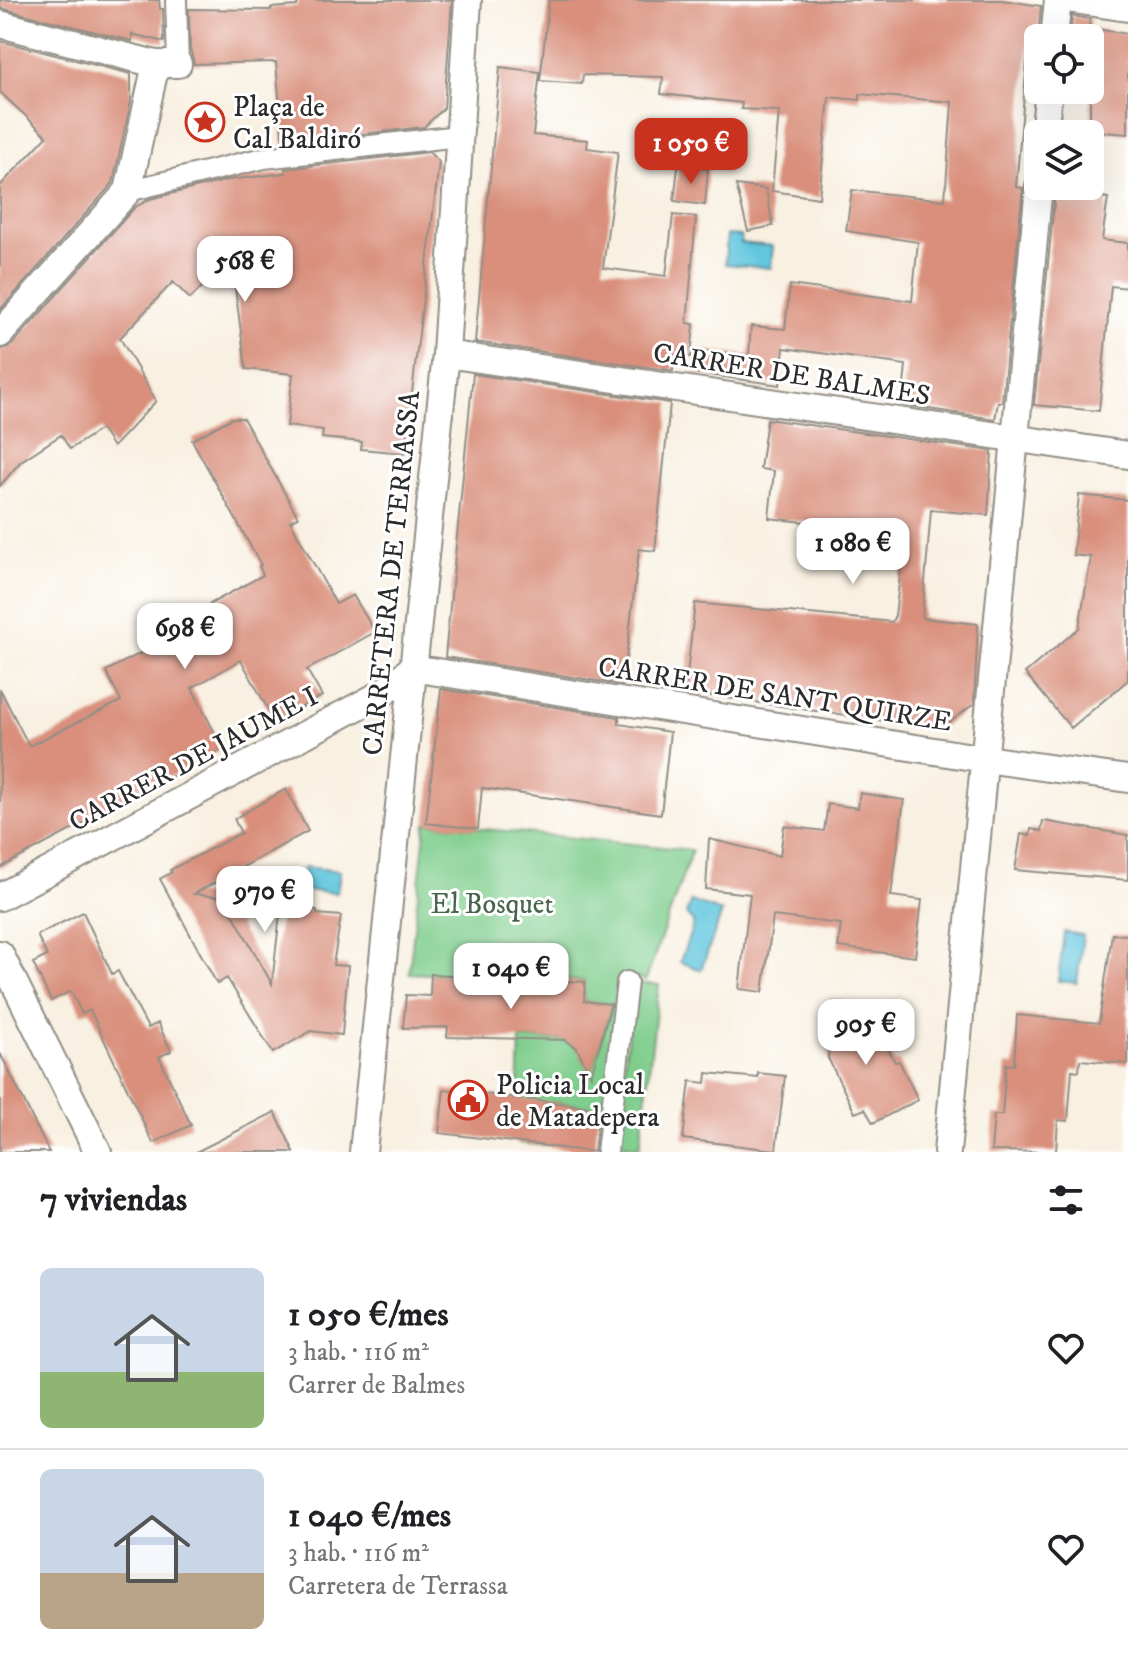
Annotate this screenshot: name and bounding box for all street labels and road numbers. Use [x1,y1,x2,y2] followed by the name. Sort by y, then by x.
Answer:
[651,335,933,414] street label: CARRER DE BALMES
[355,388,428,757] street label: CARRETERA DE TERRASSA
[596,649,954,740] street label: CARRER DE SANT QUIRZE
[63,679,324,840] street label: CARRER DE JAUME I

